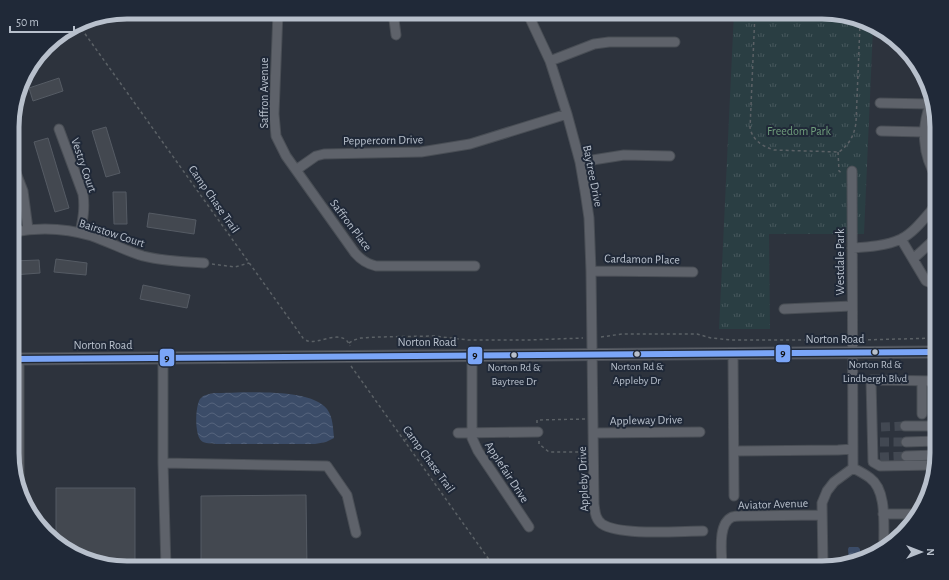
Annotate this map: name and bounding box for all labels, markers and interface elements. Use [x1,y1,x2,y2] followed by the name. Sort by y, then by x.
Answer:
[10,8,74,34] scale bar
[16,16,39,28] text: 50 m
[258,58,270,128] street label: Saffron Avenue
[767,125,832,137] park label: Freedom Park
[343,133,423,147] street label: Peppercorn Drive
[68,136,99,194] street label: Vestry Court
[580,144,605,208] street label: Baytree Drive
[186,163,242,235] street label: Camp Chase Trail
[328,197,374,253] street label: Saffron Place
[78,217,146,249] street label: Bairstow Court
[834,228,846,295] street label: Westdale Park
[604,252,680,266] street label: Cardamon Place
[805,333,865,345] street label: Norton Road
[397,336,457,348] street label: Norton Road
[73,339,133,351] street label: Norton Road
[775,344,791,363] line badge: 9
[467,346,483,365] line badge: 9
[870,347,880,357] marker: Norton Rd & Lindbergh Blvd
[159,348,175,367] line badge: 9
[780,348,786,359] text: 9
[632,349,642,359] marker: Norton Rd & Appleby Dr
[472,350,478,361] text: 9
[509,350,519,360] marker: Norton Rd & Baytree Dr
[164,353,170,364] text: 9
[843,359,908,384] place label: Norton Rd & Lindbergh Blvd
[610,361,664,386] place label: Norton Rd & Appleby Dr
[487,362,541,387] place label: Norton Rd & Baytree Dr
[610,413,682,428] street label: Appleway Drive
[401,423,457,495] street label: Camp Chase Trail
[483,439,531,505] street label: Applefair Drive
[576,446,591,512] street label: Appleby Drive
[738,497,808,511] street label: Aviator Avenue
[901,532,941,572] north arrow
[925,548,936,556] text: N

